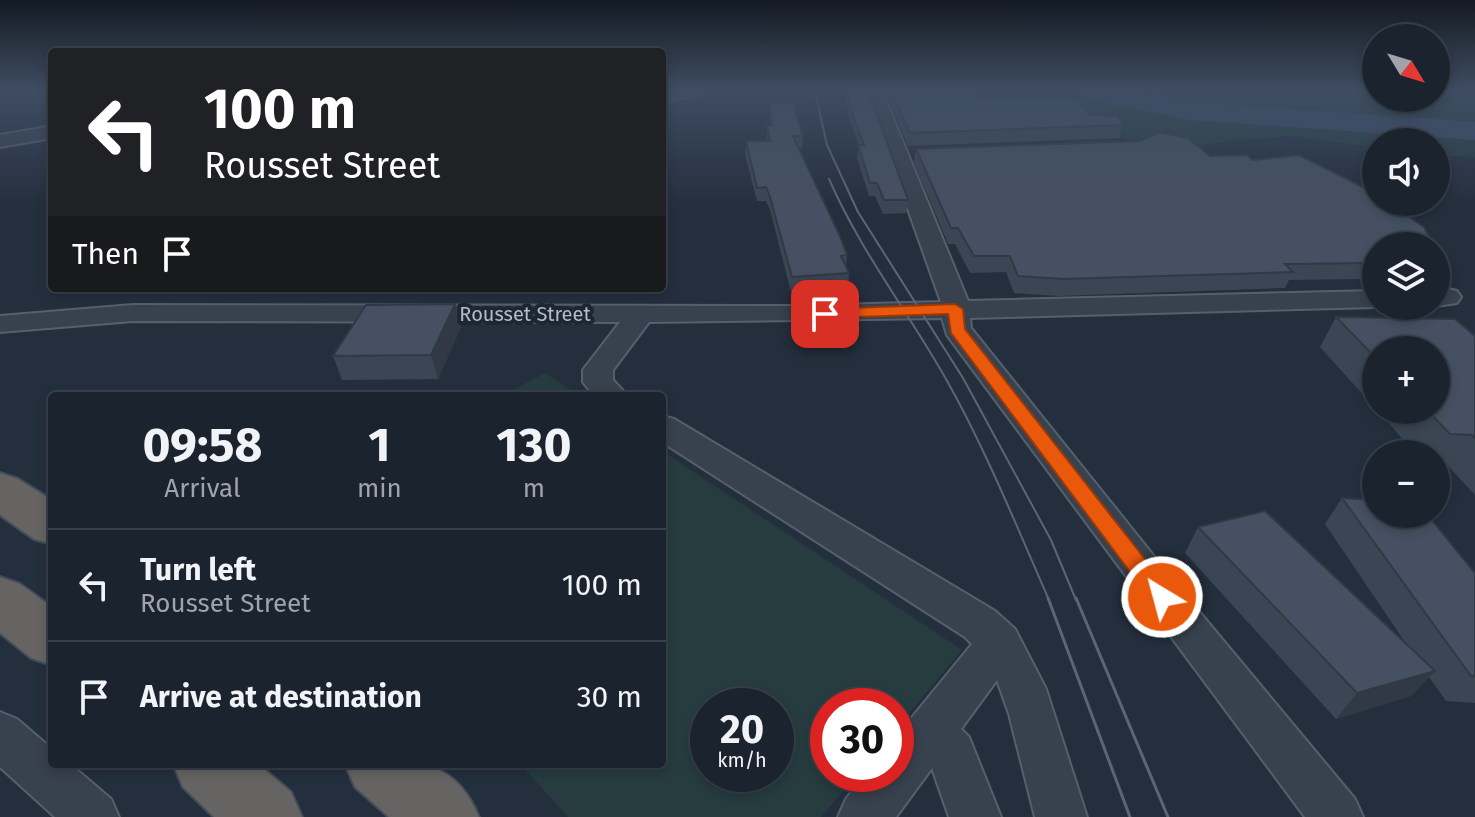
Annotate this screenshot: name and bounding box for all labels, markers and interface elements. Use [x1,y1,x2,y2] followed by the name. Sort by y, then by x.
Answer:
[1362,24,1450,112] north arrow
[1362,24,1450,528] map controls
[204,76,356,143] text: 100 m
[72,80,176,184] icon: left
[1362,128,1450,216] button: sound
[204,144,440,188] text: Rousset Street
[155,232,199,276] icon: arrive
[1362,232,1450,320] button: layers
[72,236,139,272] text: Then
[791,280,859,348] pin
[803,292,847,336] icon: arrive
[459,302,591,326] street label: Rousset Street
[1362,336,1450,424] button: +
[142,416,262,474] text: 09:58
[368,416,390,474] text: 1
[496,416,572,474] text: 130
[1362,440,1450,528] button: −
[164,473,241,504] text: Arrival
[357,473,402,504] text: min
[523,473,545,504] text: m
[140,552,256,588] text: Turn left
[1120,555,1204,639] position arrow
[72,563,116,607] icon: left
[562,567,642,603] text: 100 m
[140,588,311,619] text: Rousset Street
[72,675,116,719] icon: arrive
[140,679,422,715] text: Arrive at destination
[577,679,642,715] text: 30 m
[810,688,914,792] speed limit sign: 30
[720,706,764,754] text: 20
[717,748,767,772] text: km/h

